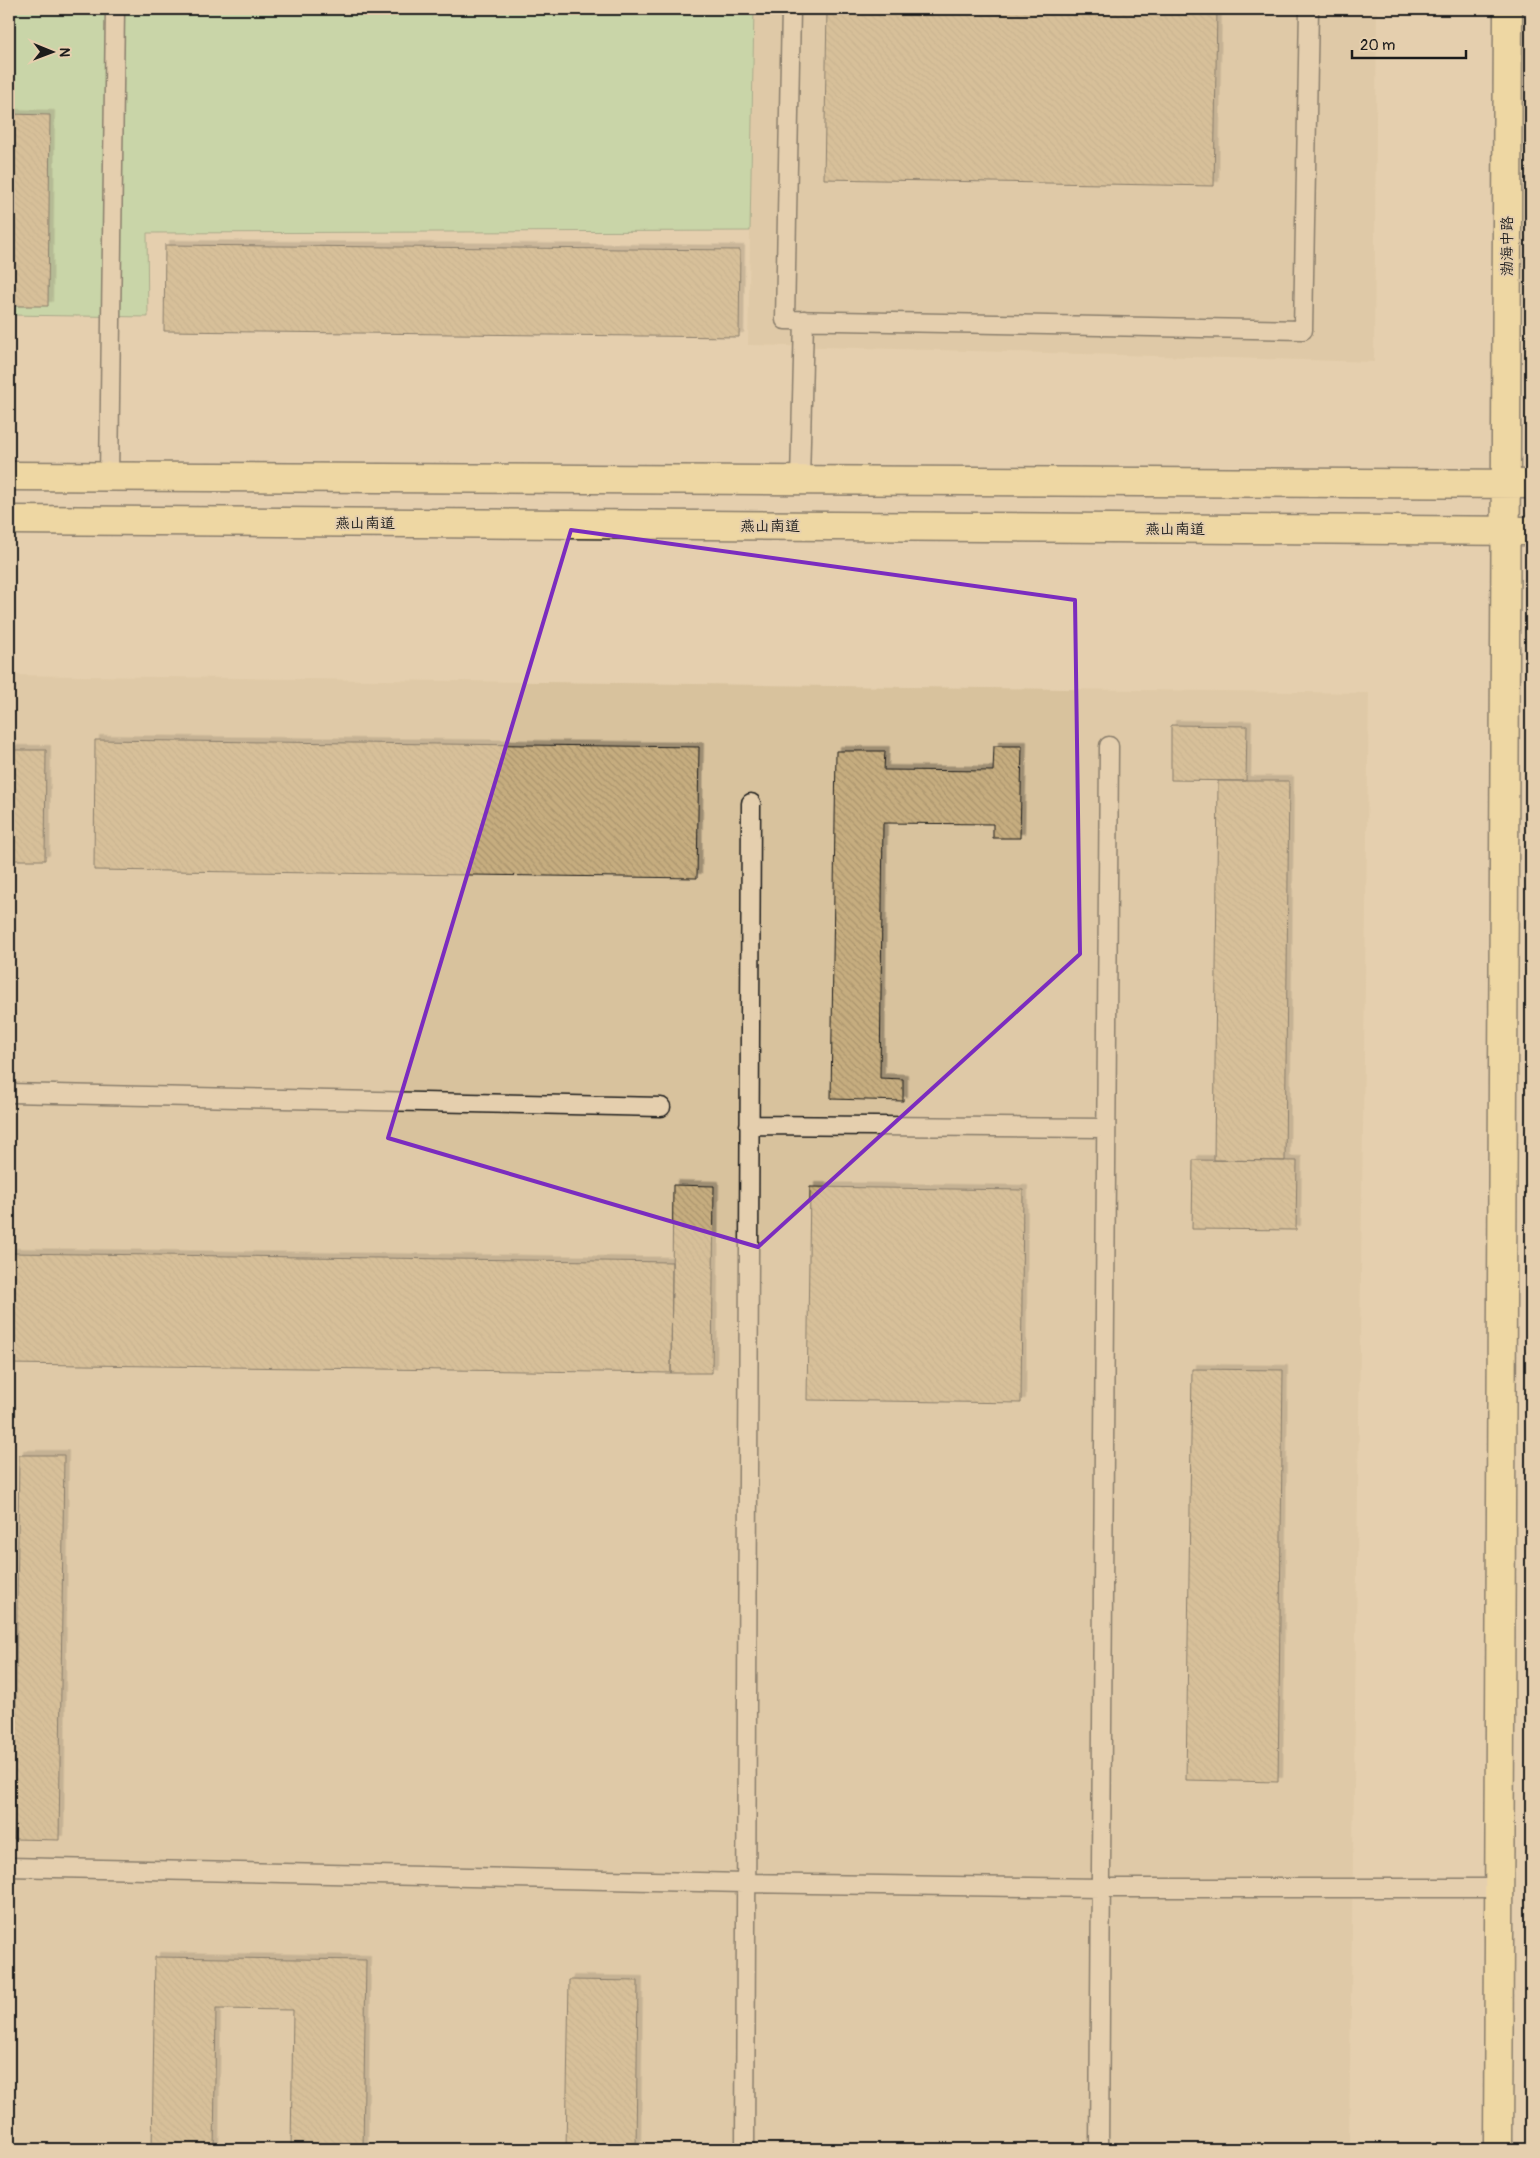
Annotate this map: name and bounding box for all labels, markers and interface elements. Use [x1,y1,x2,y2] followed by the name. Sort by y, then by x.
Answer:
[28,28,78,78] north arrow
[1352,28,1466,60] scale bar
[1360,36,1395,55] text: 20 m
[56,47,73,57] text: N
[1498,216,1517,276] street label: 渤海中路
[335,514,395,533] street label: 燕山南道
[740,517,800,536] street label: 燕山南道
[1145,520,1205,539] street label: 燕山南道

